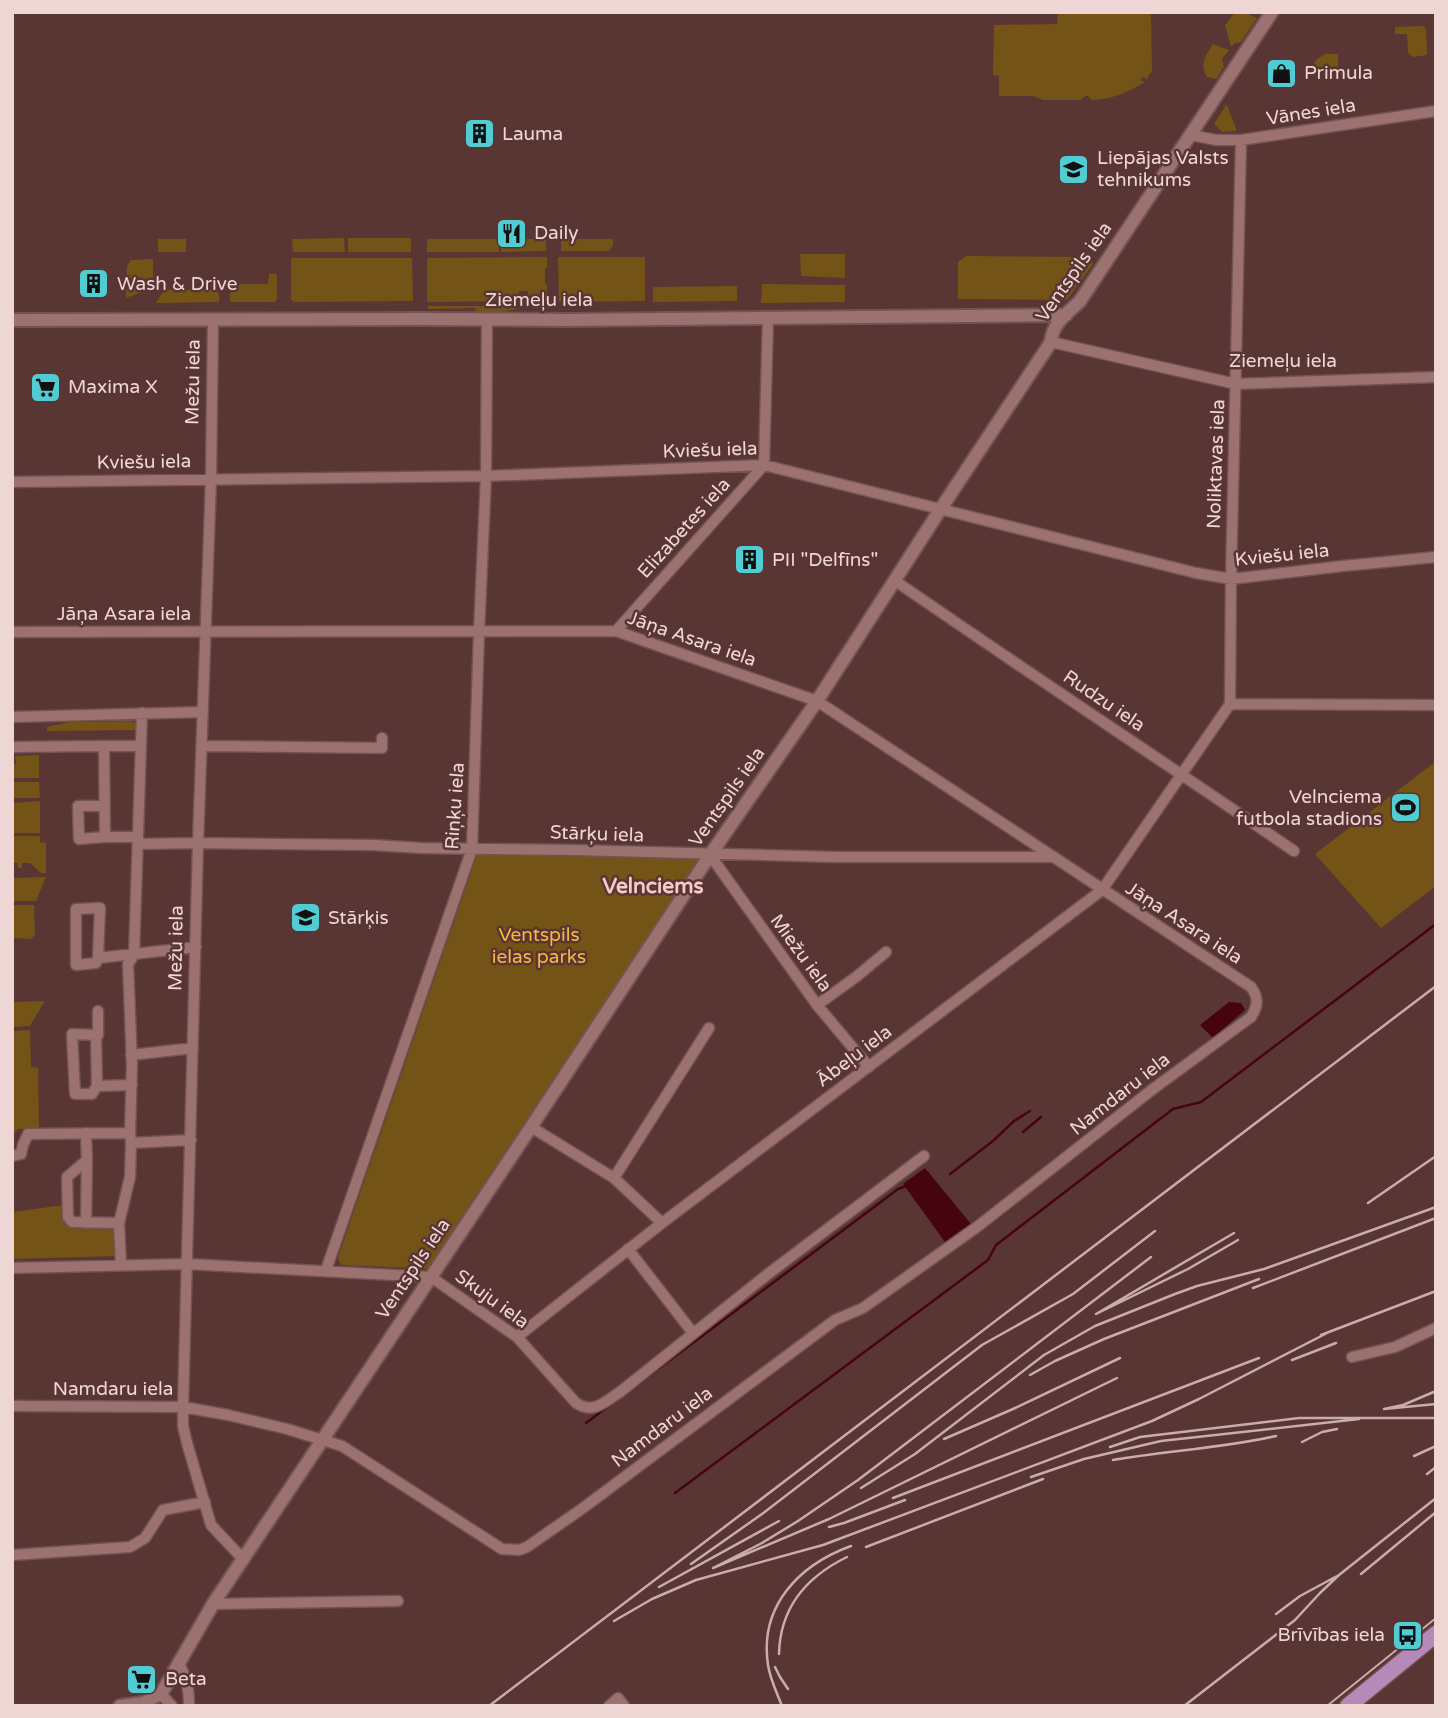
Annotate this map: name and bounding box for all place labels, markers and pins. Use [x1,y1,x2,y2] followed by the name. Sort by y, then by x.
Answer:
[1264,56,1298,90] shop icon: Primula
[1304,62,1373,84] place label: Primula
[462,117,496,151] building icon: Lauma
[502,123,563,145] place label: Lauma
[1097,147,1229,191] place label: Liepājas Valsts tehnikums
[1057,152,1091,186] school or university icon: Liepājas Valsts tehnikums
[494,216,528,250] restaurant icon: Daily
[534,222,578,244] place label: Daily
[77,267,111,301] building icon: Wash & Drive
[117,273,237,295] place label: Wash & Drive
[28,370,62,404] supermarket icon: Maxima X
[68,376,158,398] place label: Maxima X
[732,543,766,577] building icon: PII "Delfīns"
[772,549,878,571] place label: PII "Delfīns"
[1236,786,1382,830] place label: Velnciema futbola stadions
[1388,791,1422,825] sports icon: Velnciema futbola stadions
[288,901,322,935] school or university icon: Stārķis
[328,907,389,929] place label: Stārķis
[1391,1618,1425,1652] bus stop icon: Brīvības iela
[1278,1624,1385,1646] place label: Brīvības iela
[125,1662,159,1696] supermarket icon: Beta
[165,1668,207,1690] place label: Beta

